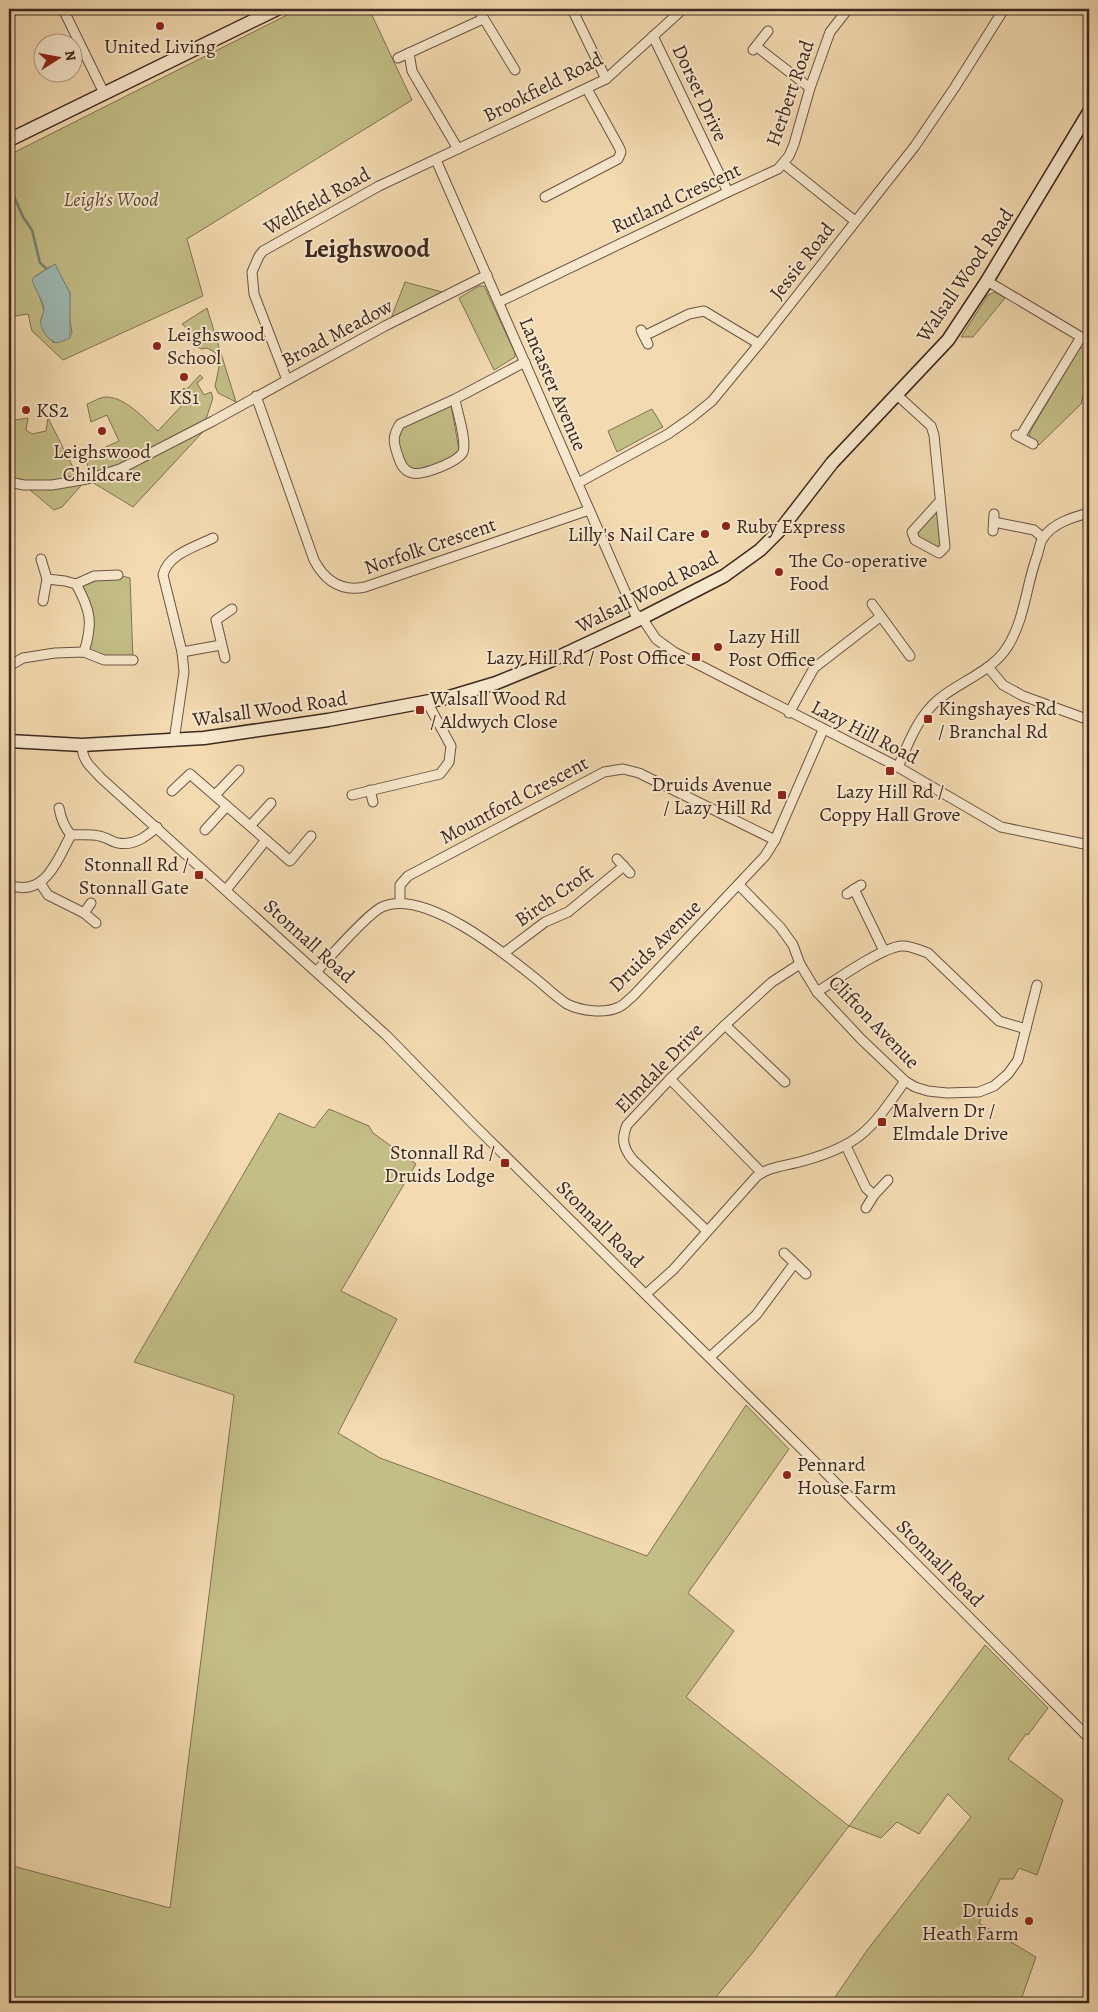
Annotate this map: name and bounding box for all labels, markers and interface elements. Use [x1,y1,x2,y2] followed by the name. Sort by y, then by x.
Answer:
[154,20,166,32] marker: United Living
[32,32,82,82] north arrow
[104,33,216,60] place label: United Living
[759,36,821,150] street label: Herbert Road
[666,40,734,146] street label: Dorset Drive
[479,45,608,129] street label: Brookfield Road
[60,49,81,62] text: N
[607,156,746,240] street label: Rutland Crescent
[258,161,375,242] street label: Wellfield Road
[64,186,159,213] park label: Leigh's Wood
[910,203,1020,348] street label: Walsall Wood Road
[763,217,841,305] street label: Jessie Road
[304,232,431,266] district label: Leighswood
[277,292,398,374] street label: Broad Meadow
[513,313,593,455] street label: Lancaster Avenue
[167,321,265,371] place label: Leighswood School
[151,340,163,352] marker: Leighswood School
[178,371,190,383] marker: KS1
[169,384,199,411] place label: KS1
[36,397,69,424] place label: KS2
[20,404,32,416] marker: KS2
[96,425,108,437] marker: Leighswood Childcare
[53,438,151,488] place label: Leighswood Childcare
[360,511,500,581] street label: Norfolk Crescent
[736,513,846,540] place label: Ruby Express
[720,520,732,532] marker: Ruby Express
[568,521,695,548] place label: Lilly's Nail Care
[699,528,711,540] marker: Lilly's Nail Care
[571,545,723,640] street label: Walsall Wood Road
[789,547,927,597] place label: The Co-operative Food
[773,566,785,578] marker: The Co-operative Food
[728,623,815,673] place label: Lazy Hill Post Office
[712,641,724,653] marker: Lazy Hill Post Office
[486,644,686,671] place label: Lazy Hill Rd / Post Office
[690,651,702,663] marker: Lazy Hill Rd / Post Office
[190,685,349,733] street label: Walsall Wood Road
[429,685,567,735] place label: Walsall Wood Rd / Aldwych Close
[807,693,924,771] street label: Lazy Hill Road
[938,695,1057,745] place label: Kingshayes Rd / Branchal Rd
[414,704,426,716] marker: Walsall Wood Rd / Aldwych Close
[922,713,934,725] marker: Kingshayes Rd / Branchal Rd
[435,749,593,851] street label: Mountford Crescent
[884,765,896,777] marker: Lazy Hill Rd / Coppy Hall Grove
[652,771,772,821] place label: Druids Avenue / Lazy Hill Rd
[819,778,961,828] place label: Lazy Hill Rd / Coppy Hall Grove
[776,789,788,801] marker: Druids Avenue / Lazy Hill Rd
[79,851,189,901] place label: Stonnall Rd / Stonnall Gate
[509,859,599,933] street label: Birch Croft
[193,869,205,881] marker: Stonnall Rd / Stonnall Gate
[258,893,360,989] street label: Stonnall Road
[603,894,707,998] street label: Druids Avenue
[822,969,926,1075] street label: Clifton Avenue
[609,1017,709,1119] street label: Elmdale Drive
[892,1097,1008,1147] place label: Malvern Dr / Elmdale Drive
[876,1116,888,1128] marker: Malvern Dr / Elmdale Drive
[384,1139,495,1189] place label: Stonnall Rd / Druids Lodge
[499,1157,511,1169] marker: Stonnall Rd / Druids Lodge
[550,1174,650,1274] street label: Stonnall Road
[797,1451,897,1501] place label: Pennard House Farm
[781,1469,793,1481] marker: Pennard House Farm
[890,1513,990,1613] street label: Stonnall Road
[922,1897,1019,1947] place label: Druids Heath Farm
[1023,1915,1035,1927] marker: Druids Heath Farm

